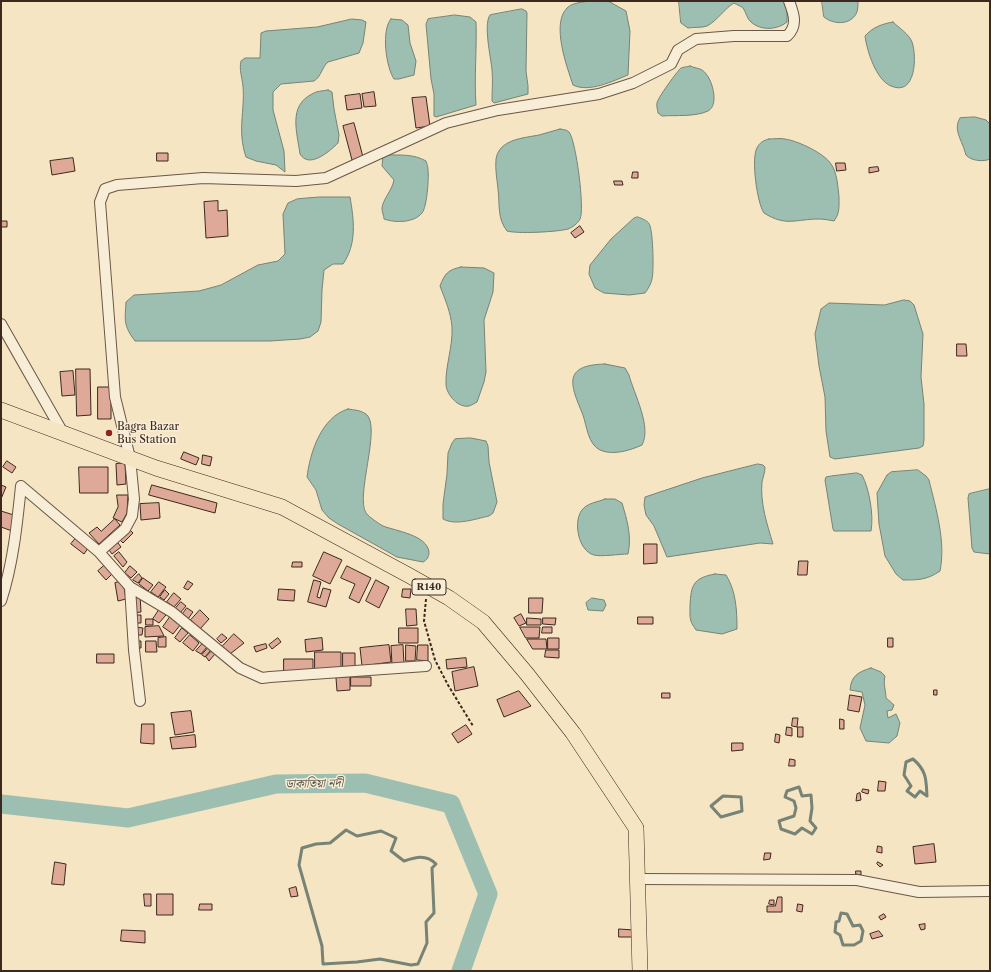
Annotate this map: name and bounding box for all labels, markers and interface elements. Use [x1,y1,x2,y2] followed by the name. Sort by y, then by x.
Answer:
[117,420,179,446] place label: Bagra Bazar Bus Station
[104,428,114,438] marker: Bagra Bazar Bus Station
[412,579,446,595] road number: R140
[285,776,343,792] water label: ডাকাতিয়া নদী

